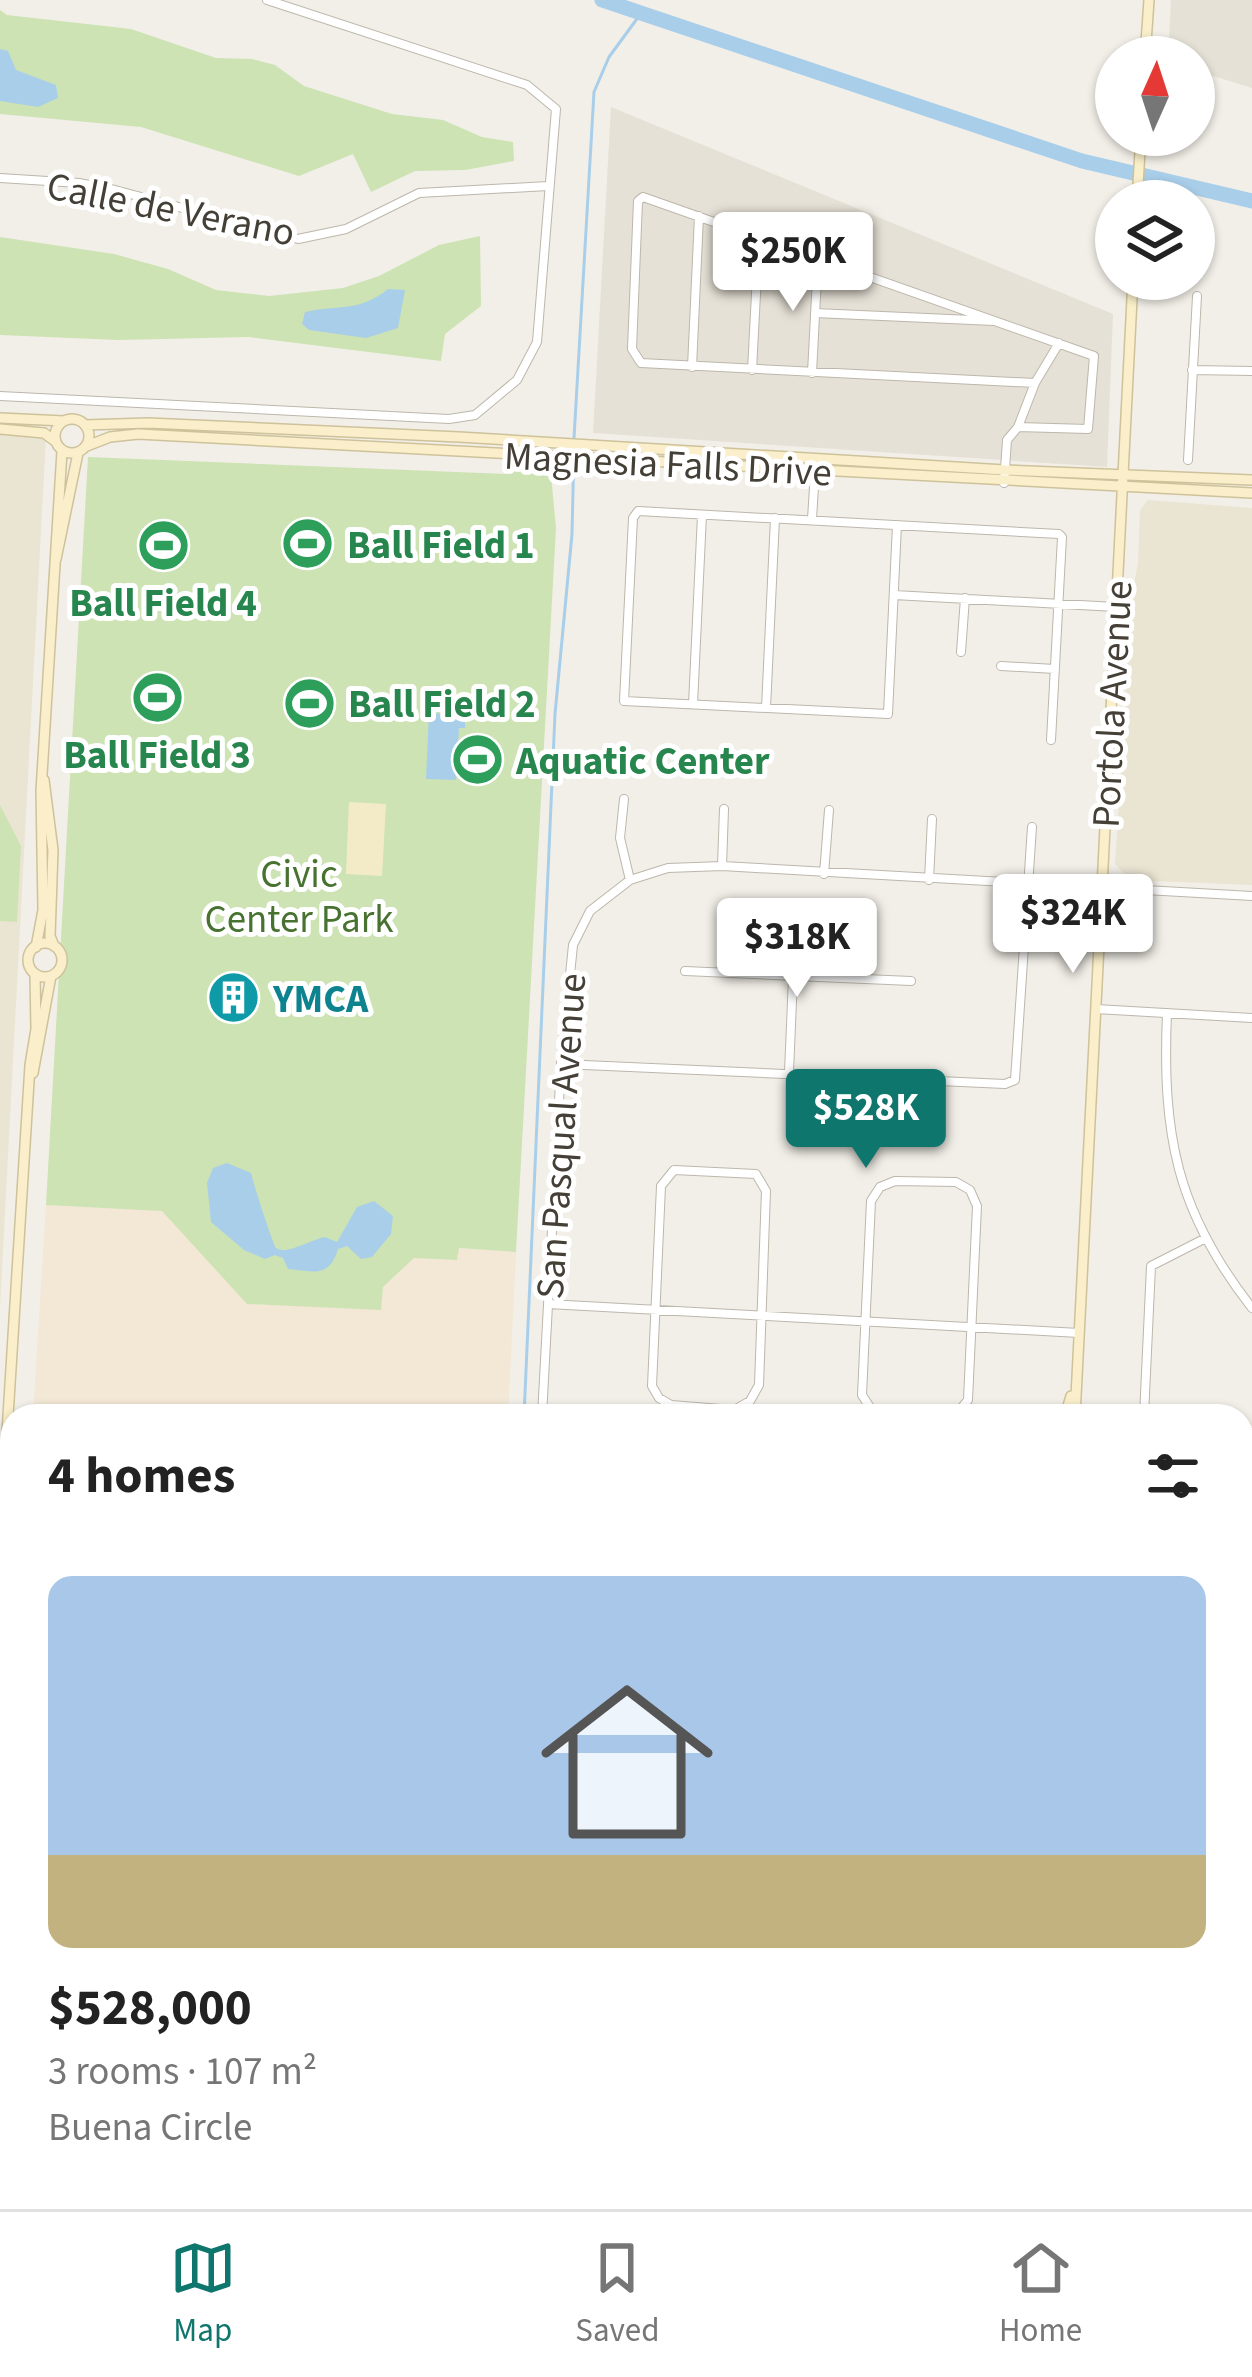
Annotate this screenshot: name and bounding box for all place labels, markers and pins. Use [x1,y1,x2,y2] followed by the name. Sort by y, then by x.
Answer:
[709,212,877,314] pin: $250K
[280,516,336,572] sports icon: Ball Field 1
[135,517,191,573] sports icon: Ball Field 4
[347,518,535,574] place label: Ball Field 1
[69,576,257,632] place label: Ball Field 4
[129,669,185,725] sports icon: Ball Field 3
[281,675,337,731] sports icon: Ball Field 2
[348,677,536,733] place label: Ball Field 2
[63,728,251,784] place label: Ball Field 3
[449,732,505,788] sports icon: Aquatic Center
[515,734,770,790] place label: Aquatic Center
[989,874,1157,976] pin: $324K
[713,898,881,1000] pin: $318K
[206,970,262,1026] building icon: YMCA
[272,972,369,1028] place label: YMCA
[782,1069,950,1171] pin: $528K

